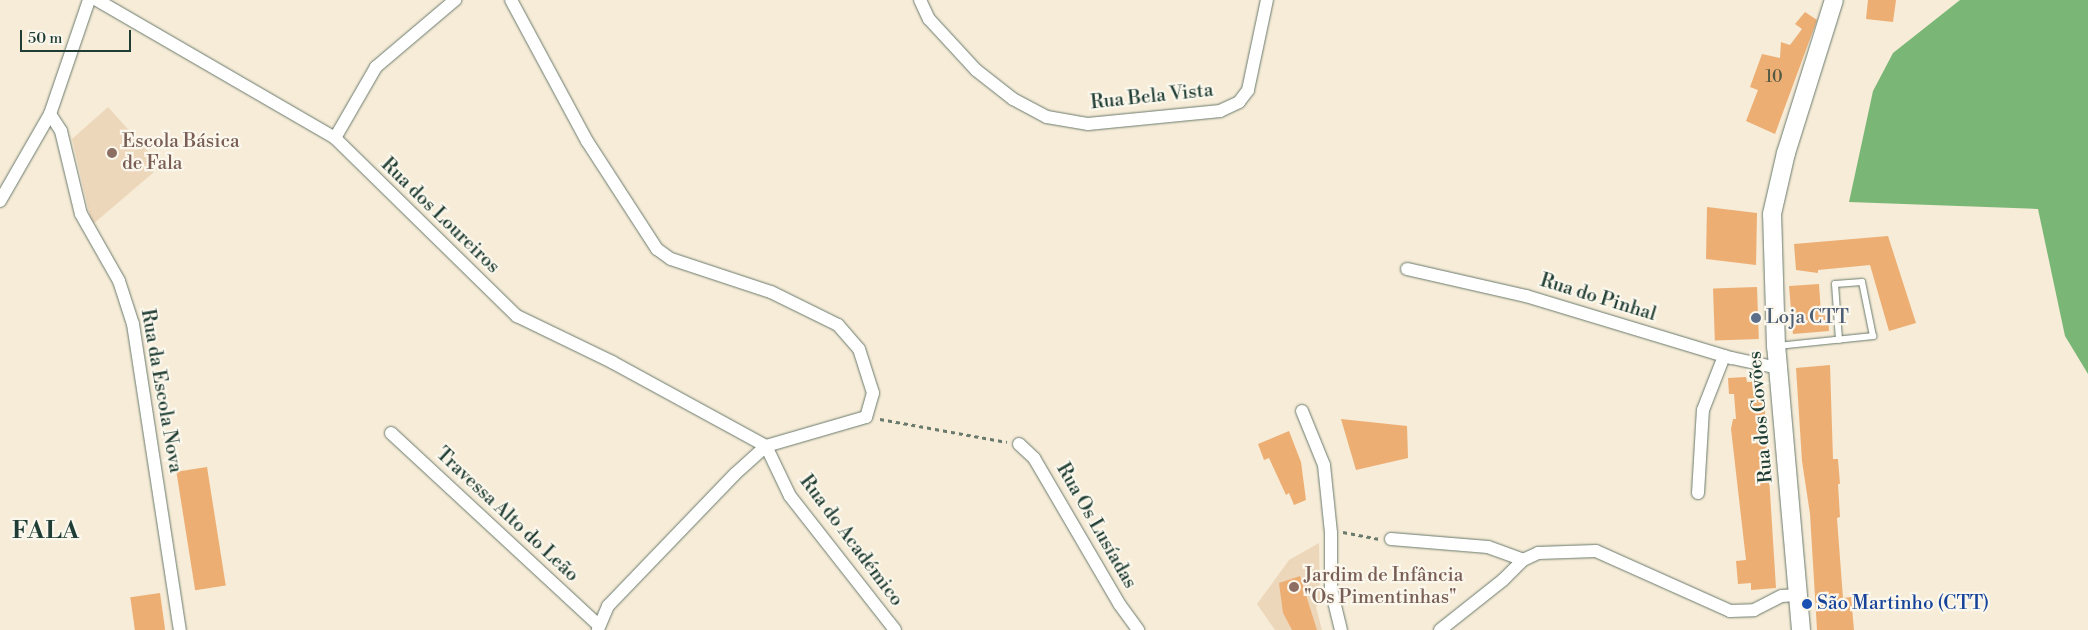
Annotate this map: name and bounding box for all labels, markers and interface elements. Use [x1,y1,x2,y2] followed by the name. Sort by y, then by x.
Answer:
[22,20,134,52] scale bar
[28,29,62,48] text: 50 m
[1766,67,1782,87] house number: 10
[1089,79,1215,115] street label: Rua Bela Vista
[122,131,240,175] place label: Escola Básica de Fala
[106,147,118,159] marker: Escola Básica de Fala
[376,154,504,278] street label: Rua dos Loureiros
[1537,270,1659,326] street label: Rua do Pinhal
[135,307,187,475] street label: Rua da Escola Nova
[1766,307,1849,329] place label: Loja CTT
[1750,312,1762,324] marker: Loja CTT
[1744,350,1778,484] street label: Rua dos Covões
[431,443,583,587] street label: Travessa Alto do Leão
[1051,459,1141,593] street label: Rua Os Lusíadas
[794,471,908,611] street label: Rua do Académico
[11,518,81,546] district label: FALA
[1304,565,1463,609] place label: Jardim de Infância "Os Pimentinhas"
[1288,581,1300,593] marker: Jardim de Infância "Os Pimentinhas"
[1817,593,1989,615] place label: São Martinho (CTT)
[1801,598,1813,610] marker: São Martinho (CTT)

